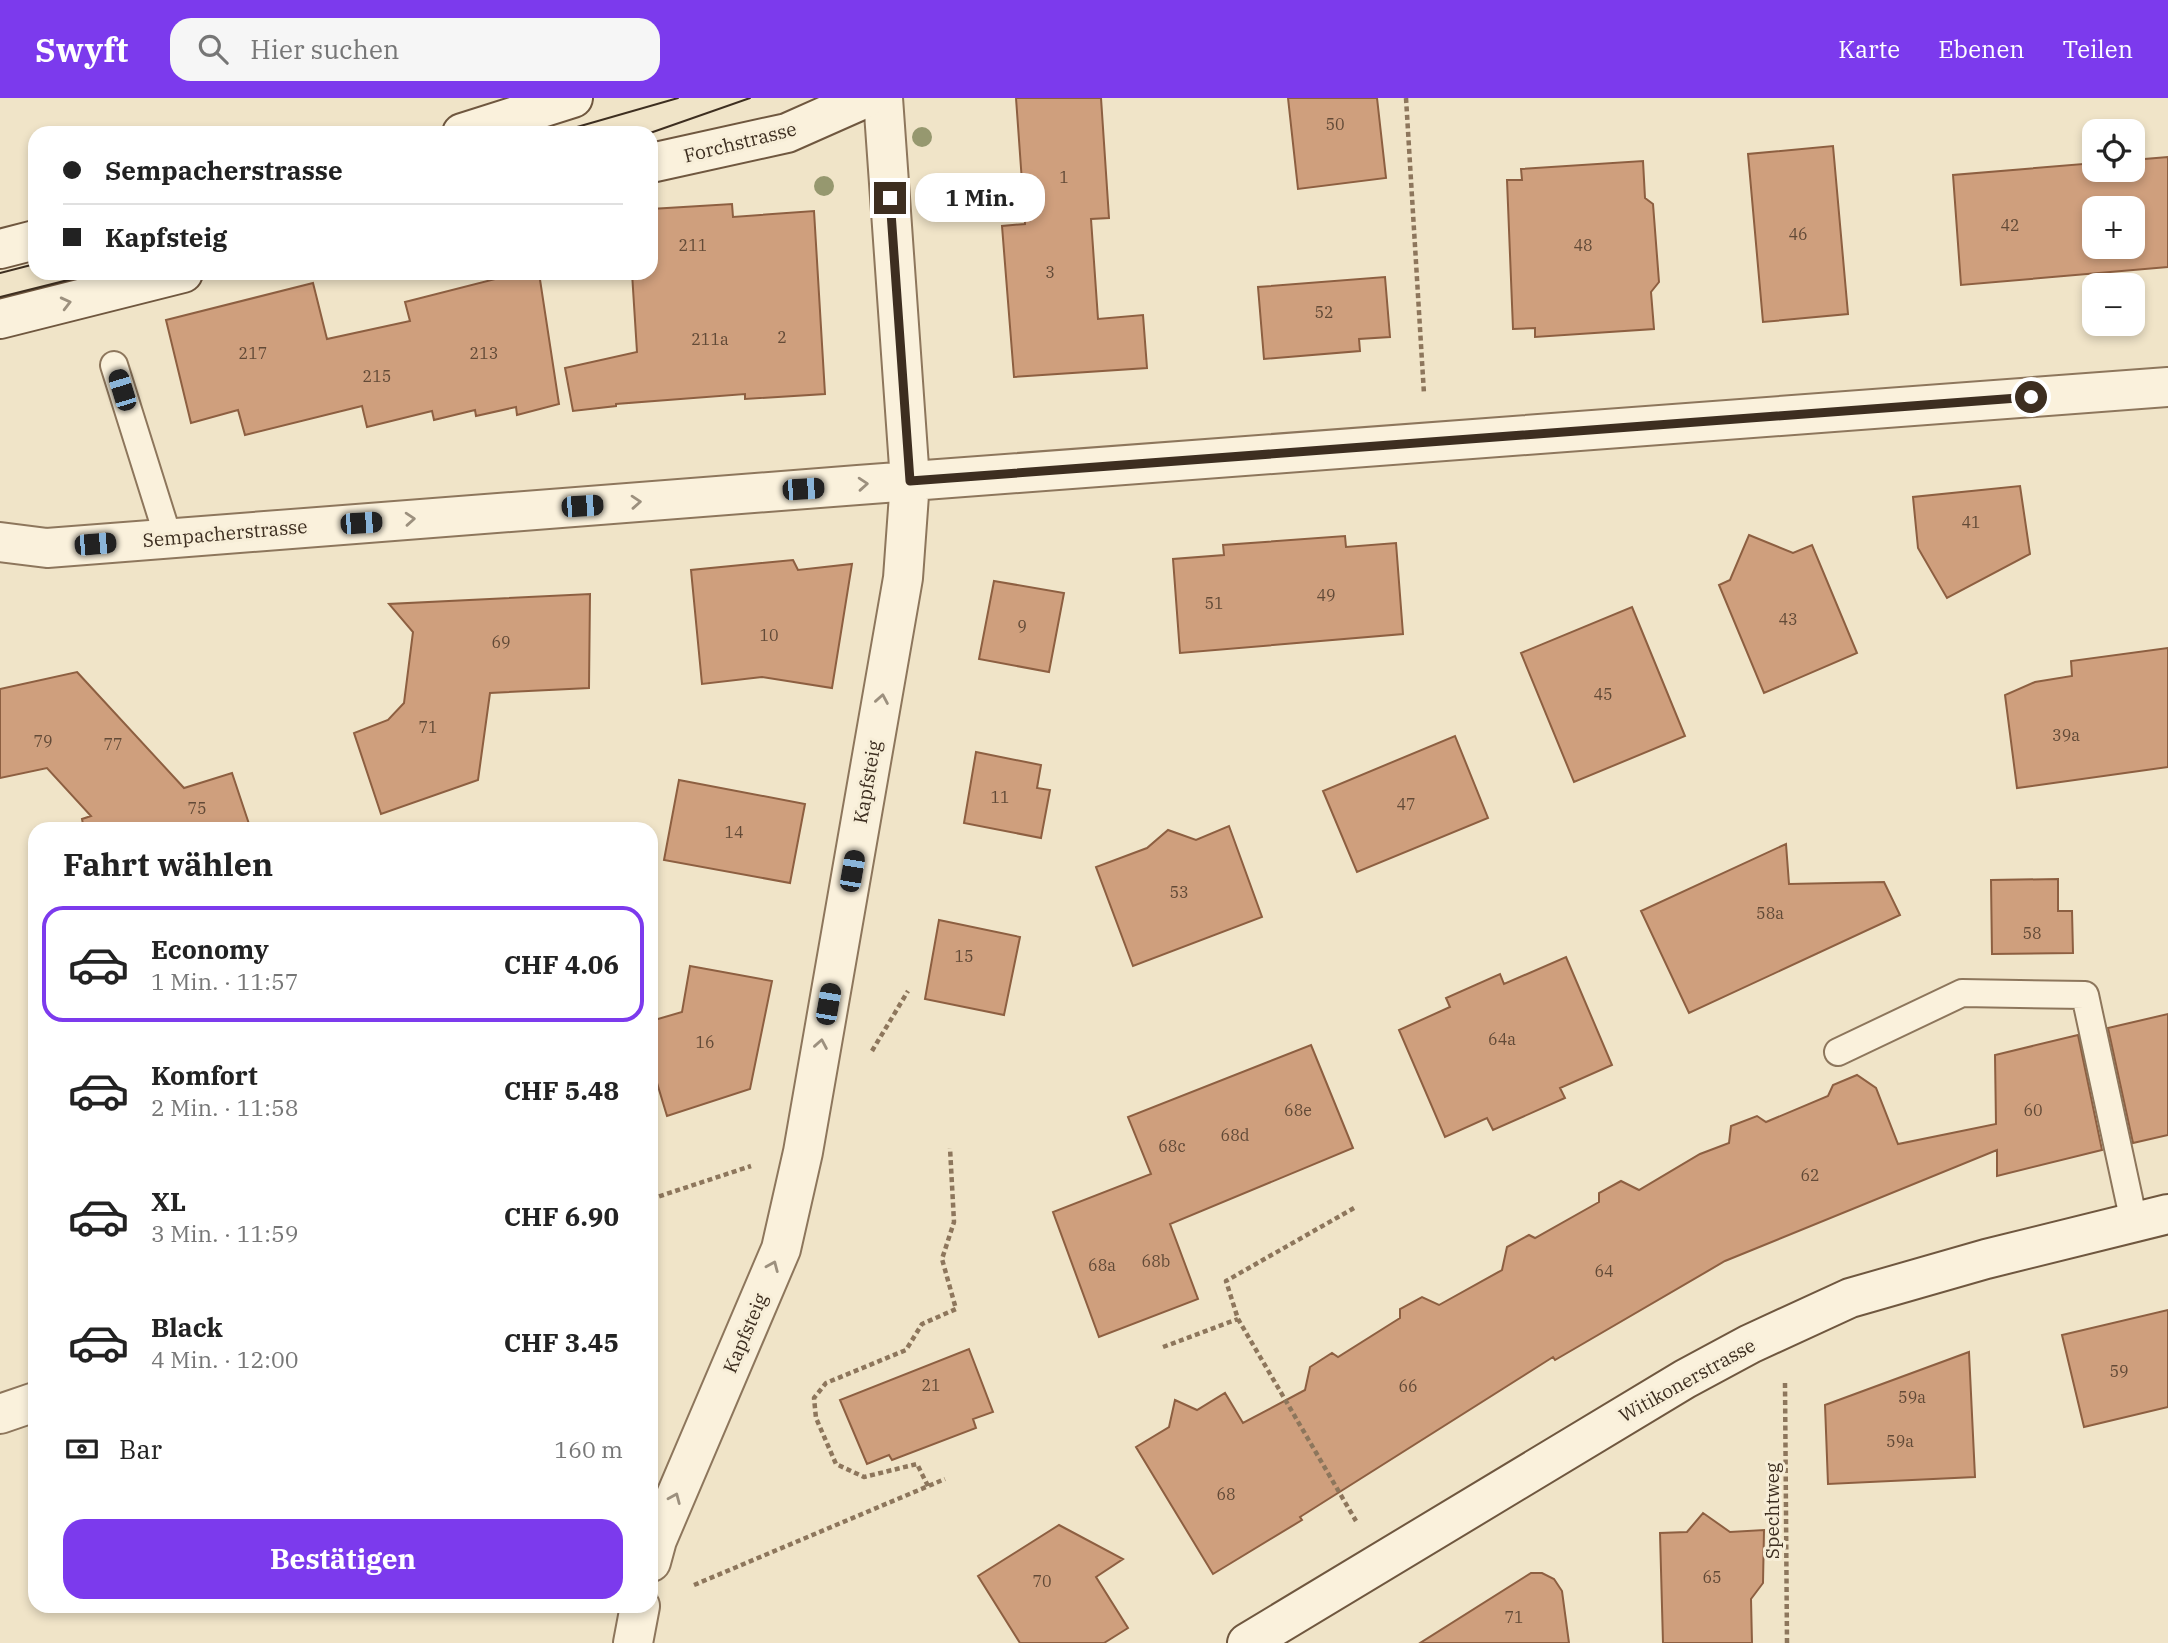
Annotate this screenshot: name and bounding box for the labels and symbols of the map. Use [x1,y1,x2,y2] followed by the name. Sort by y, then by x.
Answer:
[1325,114,1345,134] house number: 50
[681,116,799,168] street label: Forchstrasse
[1059,167,1069,187] house number: 1
[914,174,1044,222] callout: 1 Min.
[874,182,906,214] route end
[2000,215,2020,235] house number: 42
[1788,224,1808,244] house number: 46
[679,235,707,255] house number: 211
[1573,235,1593,255] house number: 48
[1045,262,1055,282] house number: 3
[60,297,72,311] one-way arrow
[1314,302,1334,322] house number: 52
[777,327,787,347] house number: 2
[691,329,729,349] house number: 211a
[239,343,267,363] house number: 217
[470,343,498,363] house number: 213
[363,366,391,386] house number: 215
[106,367,139,413] car
[2015,381,2047,413] route start
[782,477,825,501] car
[858,477,869,492] one-way arrow
[561,494,604,518] car
[631,495,642,510] one-way arrow
[340,511,383,535] car
[404,512,415,527] one-way arrow
[1961,512,1981,532] house number: 41
[142,514,308,552] street label: Sempacherstrasse
[74,532,117,556] car
[1316,585,1336,605] house number: 49
[1204,593,1224,613] house number: 51
[1778,609,1798,629] house number: 43
[1017,616,1027,636] house number: 9
[759,625,779,645] house number: 10
[491,632,511,652] house number: 69
[1593,684,1613,704] house number: 45
[873,693,888,705] one-way arrow
[418,717,438,737] house number: 71
[2052,725,2080,745] house number: 39a
[33,731,53,751] house number: 79
[103,734,123,754] house number: 77
[848,738,886,825] street label: Kapfsteig
[990,787,1010,807] house number: 11
[1396,794,1416,814] house number: 47
[187,798,207,818] house number: 75
[724,822,744,842] house number: 14
[839,848,866,894] car
[1169,882,1189,902] house number: 53
[1756,903,1784,923] house number: 58a
[2022,923,2042,943] house number: 58
[954,946,974,966] house number: 15
[815,981,842,1027] car
[1488,1029,1516,1049] house number: 64a
[695,1032,715,1052] house number: 16
[813,1038,828,1050] one-way arrow
[1284,1100,1312,1120] house number: 68e
[2023,1100,2043,1120] house number: 60
[1221,1125,1250,1145] house number: 68d
[1158,1136,1186,1156] house number: 68c
[1800,1165,1820,1185] house number: 62
[1142,1251,1170,1271] house number: 68b
[1088,1255,1116,1275] house number: 68a
[765,1261,779,1273] one-way arrow
[1594,1261,1614,1281] house number: 64
[718,1289,773,1376] street label: Kapfsteig
[1615,1333,1759,1427] street label: Witikonerstrasse
[2109,1361,2129,1381] house number: 59
[921,1375,941,1395] house number: 21
[1398,1376,1418,1396] house number: 66
[1898,1387,1926,1407] house number: 59a
[1886,1431,1914,1451] house number: 59a
[1760,1462,1784,1559] street label: Spechtweg
[1216,1484,1236,1504] house number: 68
[666,1493,680,1505] one-way arrow
[1702,1567,1722,1587] house number: 65
[1032,1571,1052,1591] house number: 70
[1504,1607,1524,1627] house number: 71

